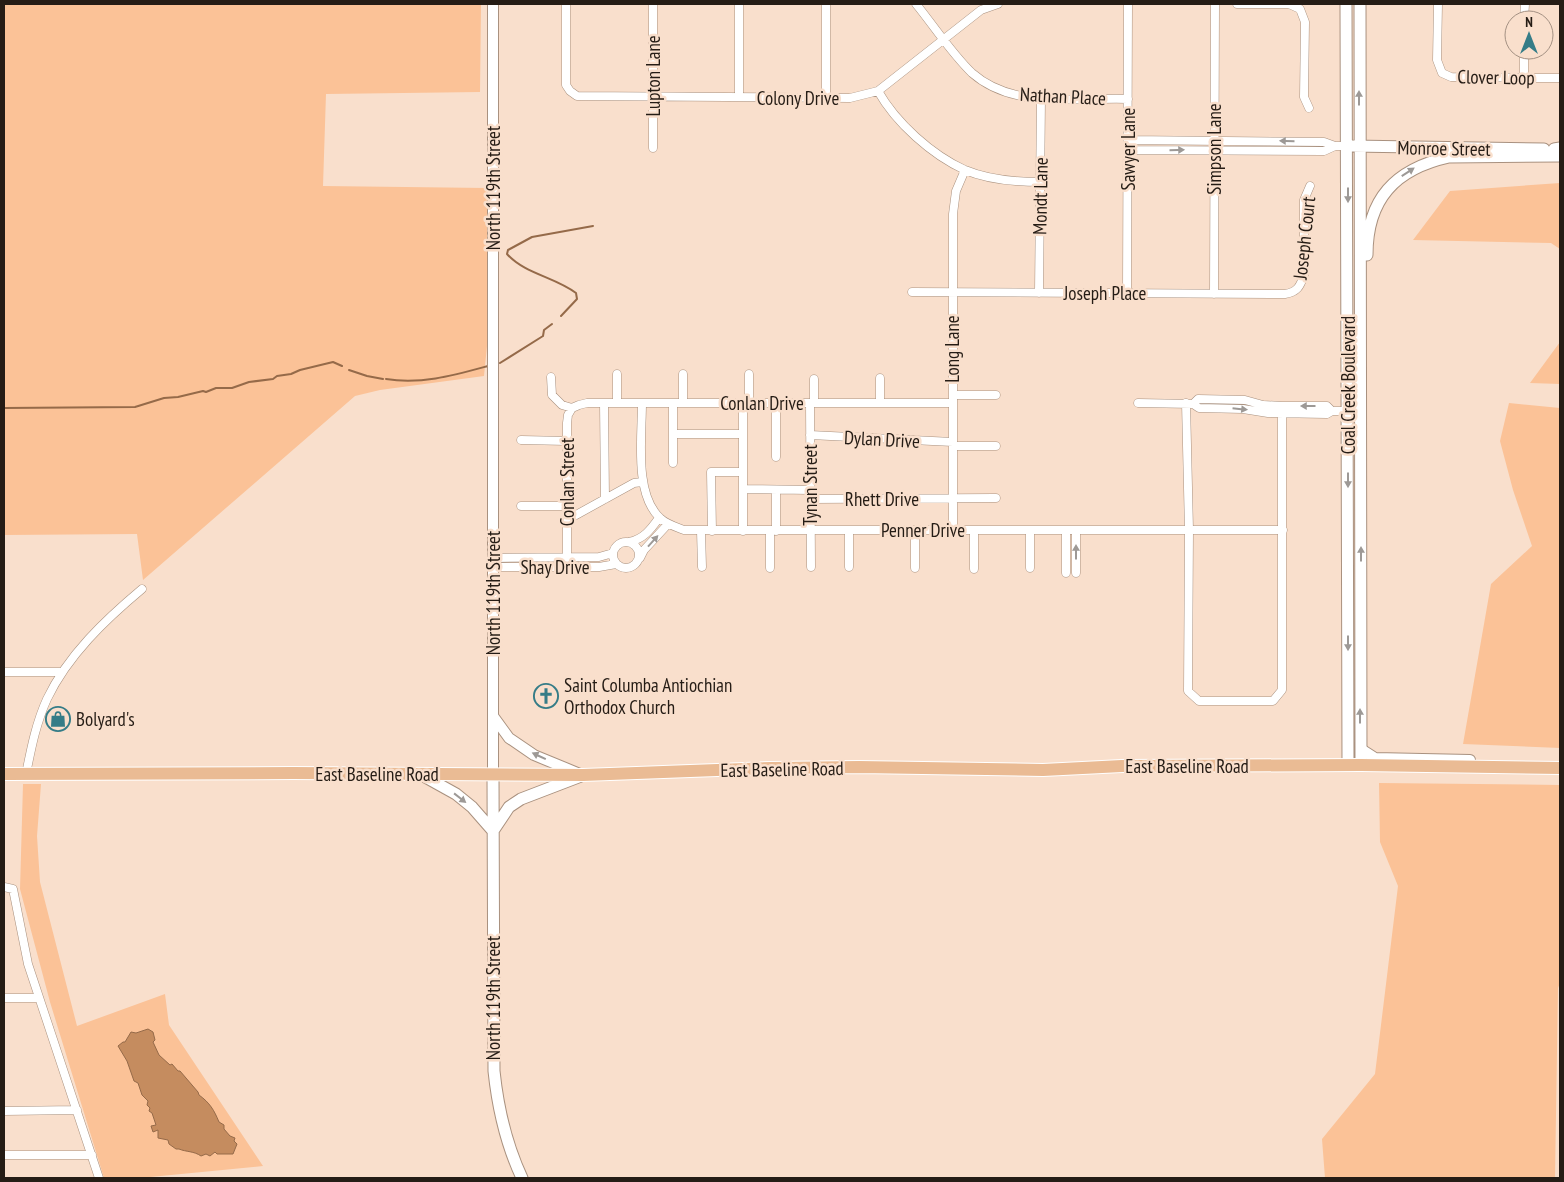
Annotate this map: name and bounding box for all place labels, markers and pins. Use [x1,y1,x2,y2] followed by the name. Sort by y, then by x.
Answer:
[564,673,732,719] place label: Saint Columba Antiochian Orthodox Church
[533,683,559,709] church icon: Saint Columba Antiochian Orthodox Church
[45,706,71,732] shop icon: Bolyard's
[76,707,135,731] place label: Bolyard's

